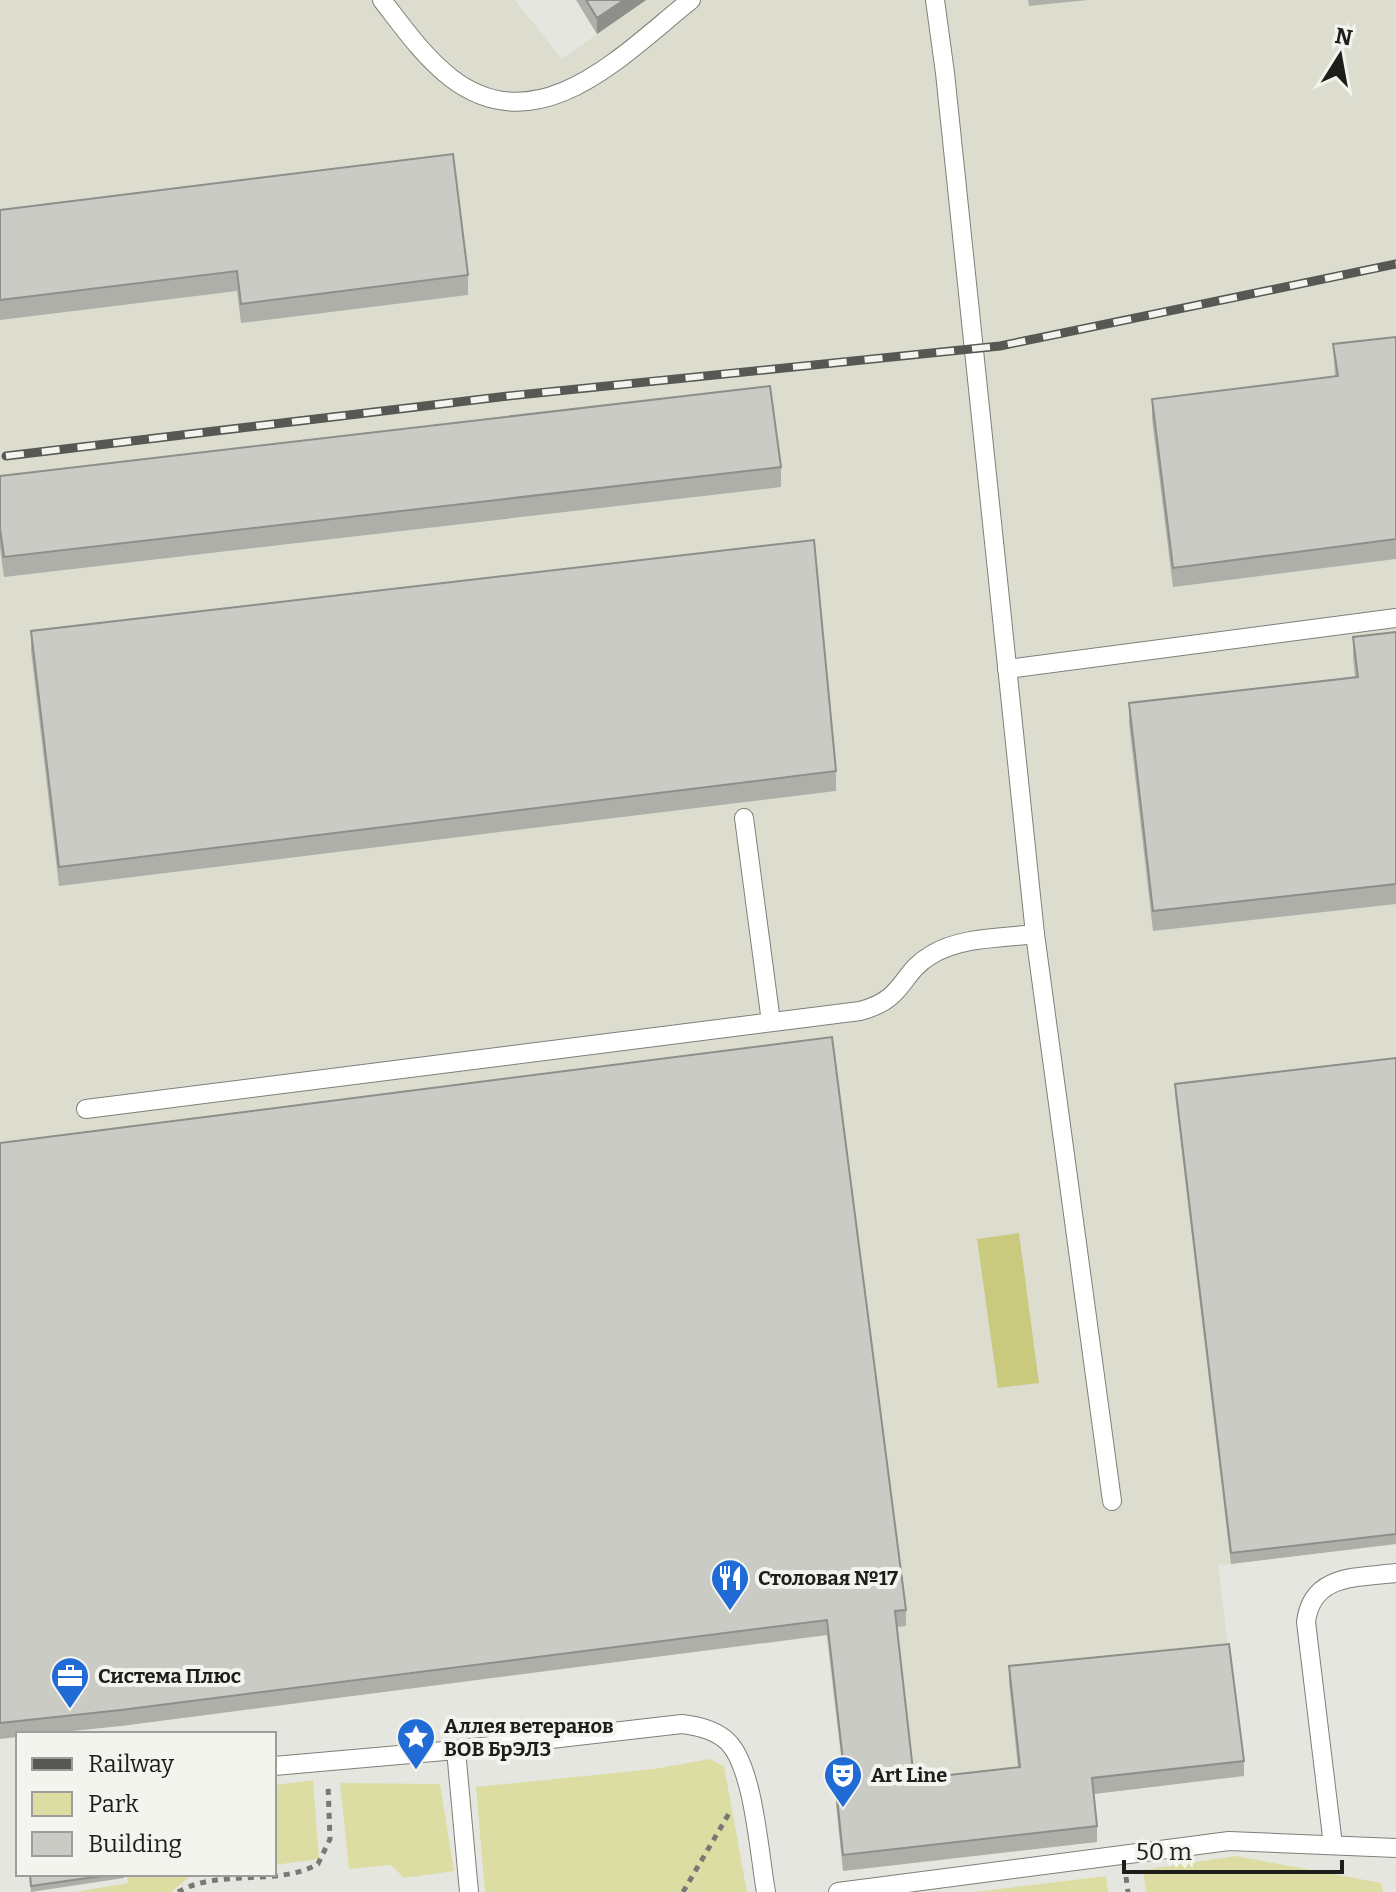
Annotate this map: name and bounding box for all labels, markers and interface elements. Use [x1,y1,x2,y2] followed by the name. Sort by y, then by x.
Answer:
[1300,16,1380,96] north arrow
[1333,22,1355,52] text: N
[709,1557,751,1612] restaurant icon: Столовая №17
[758,1566,898,1590] place label: Столовая №17
[49,1655,91,1710] office icon: Система Плюс
[98,1664,241,1688] place label: Система Плюс
[444,1714,614,1761] place label: Аллея ветеранов ВОВ БрЭЛЗ
[395,1716,437,1771] place icon: Аллея ветеранов ВОВ БрЭЛЗ
[16,1732,276,1876] legend
[88,1750,174,1778] text: Railway
[822,1754,864,1809] theatre icon: Art Line
[871,1763,947,1787] place label: Art Line
[88,1790,139,1818] text: Park
[1124,1824,1342,1874] scale bar
[88,1830,182,1858] text: Building
[1136,1838,1192,1866] text: 50 m

